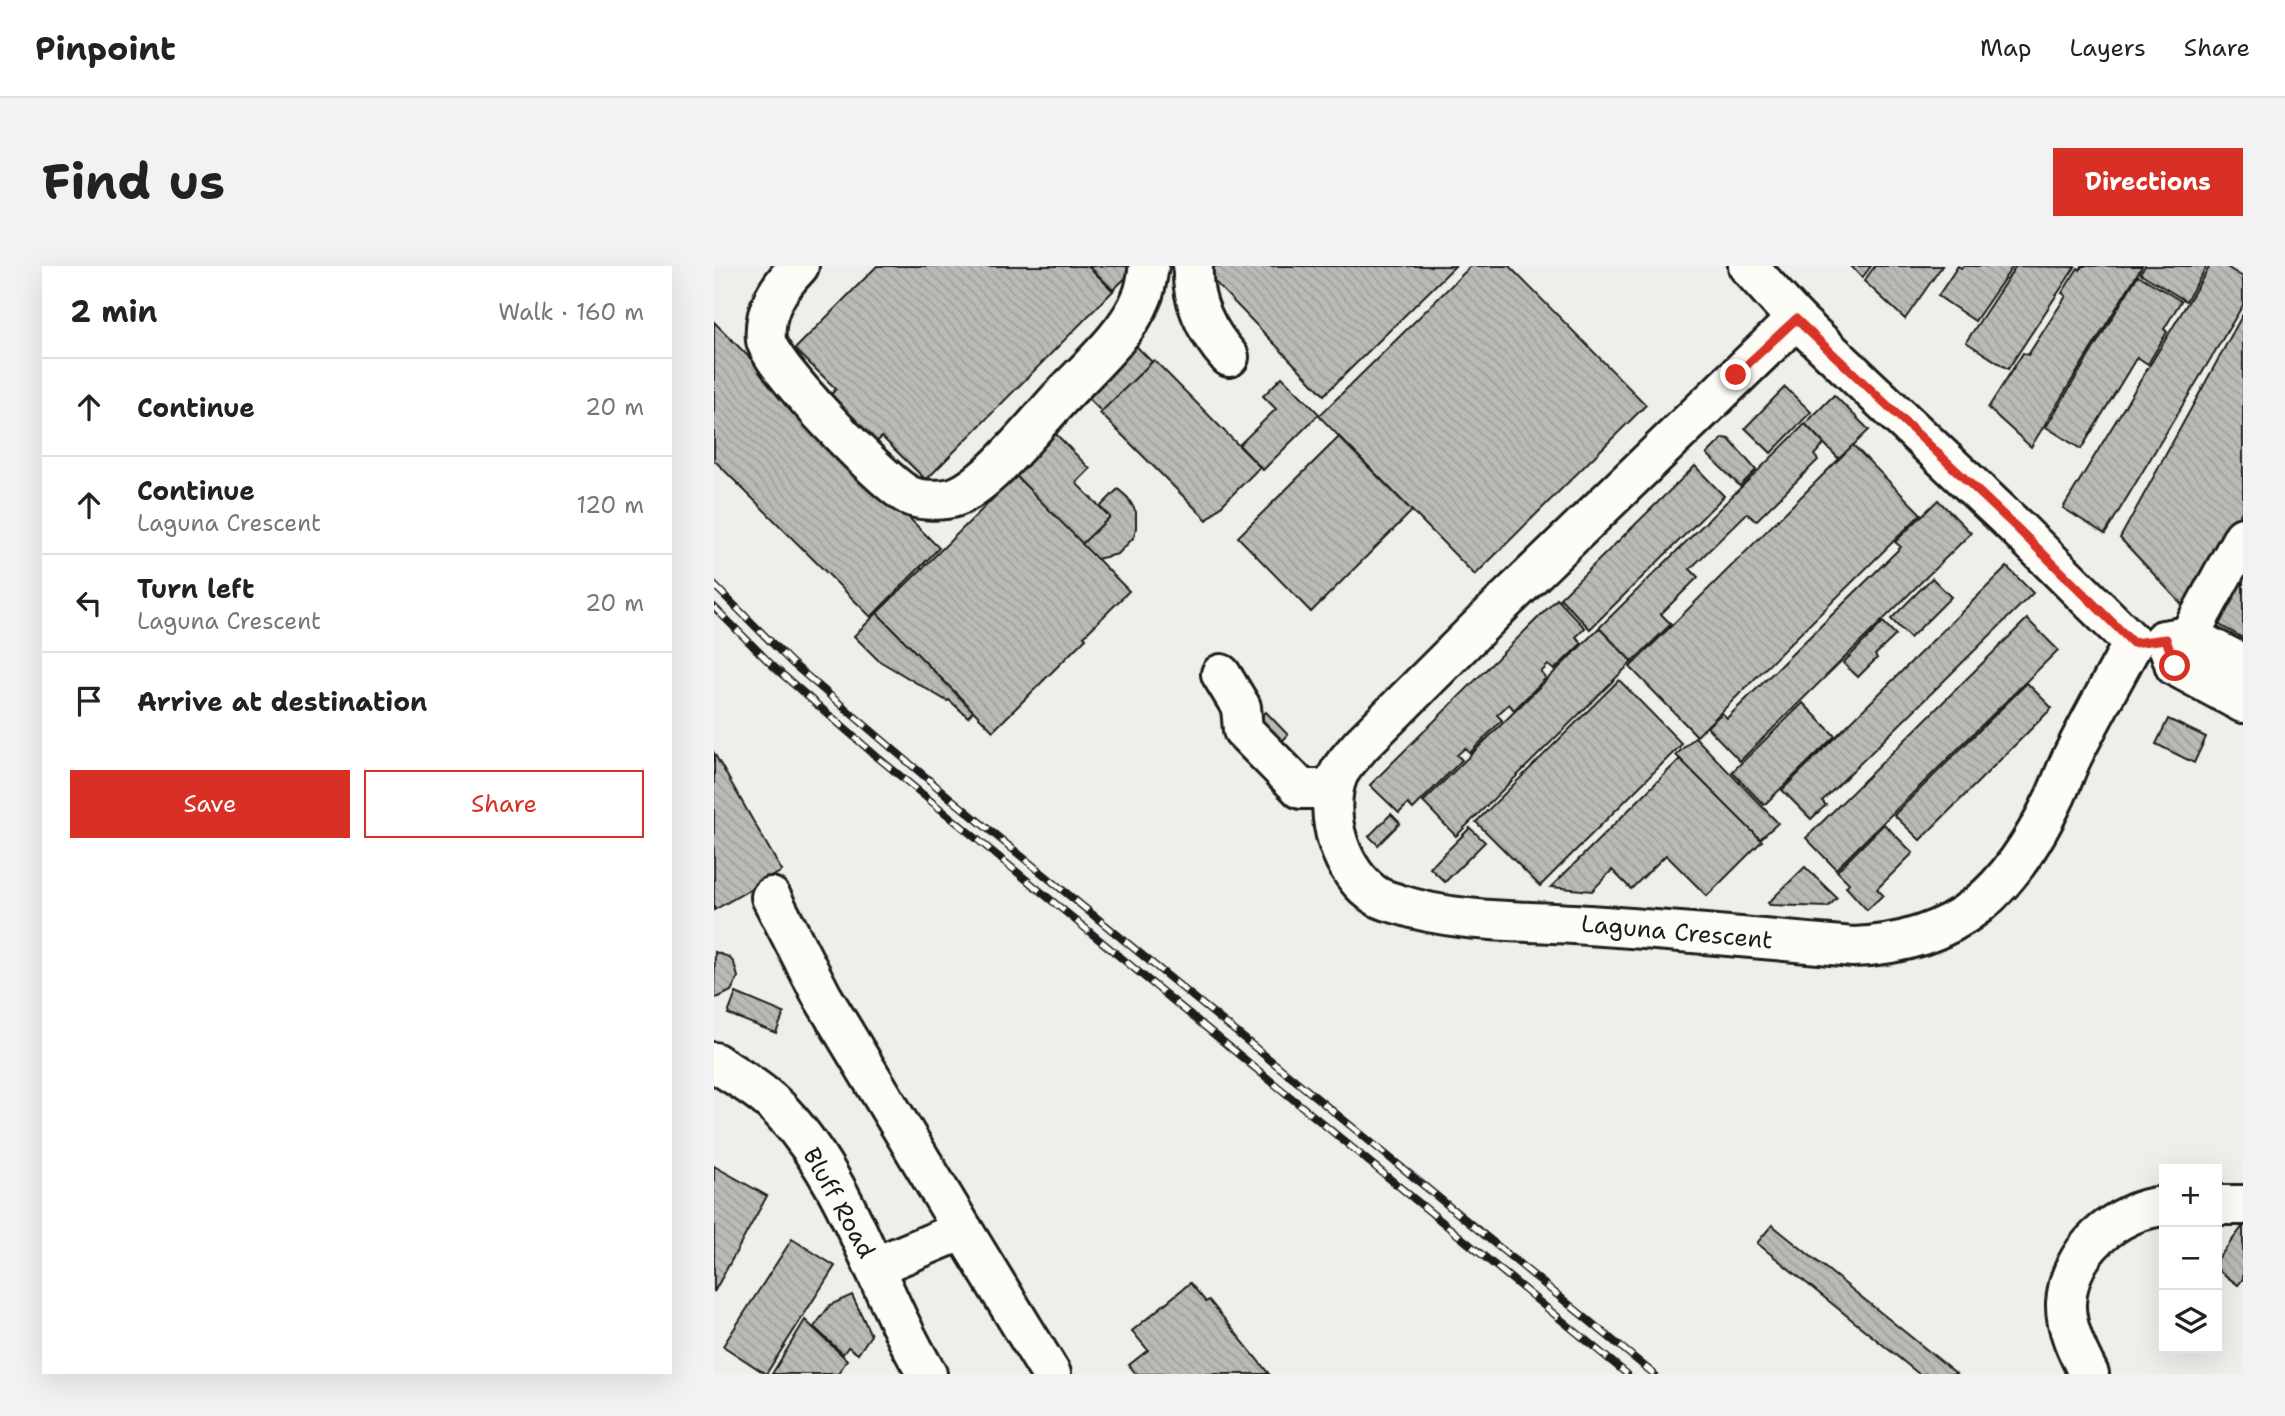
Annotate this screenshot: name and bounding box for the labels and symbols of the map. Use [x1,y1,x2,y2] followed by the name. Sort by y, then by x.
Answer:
[1720,359,1751,390] route end
[2159,650,2190,681] route start
[1580,908,1774,956] street label: Laguna Crescent
[795,1142,883,1264] street label: Bluff Road

